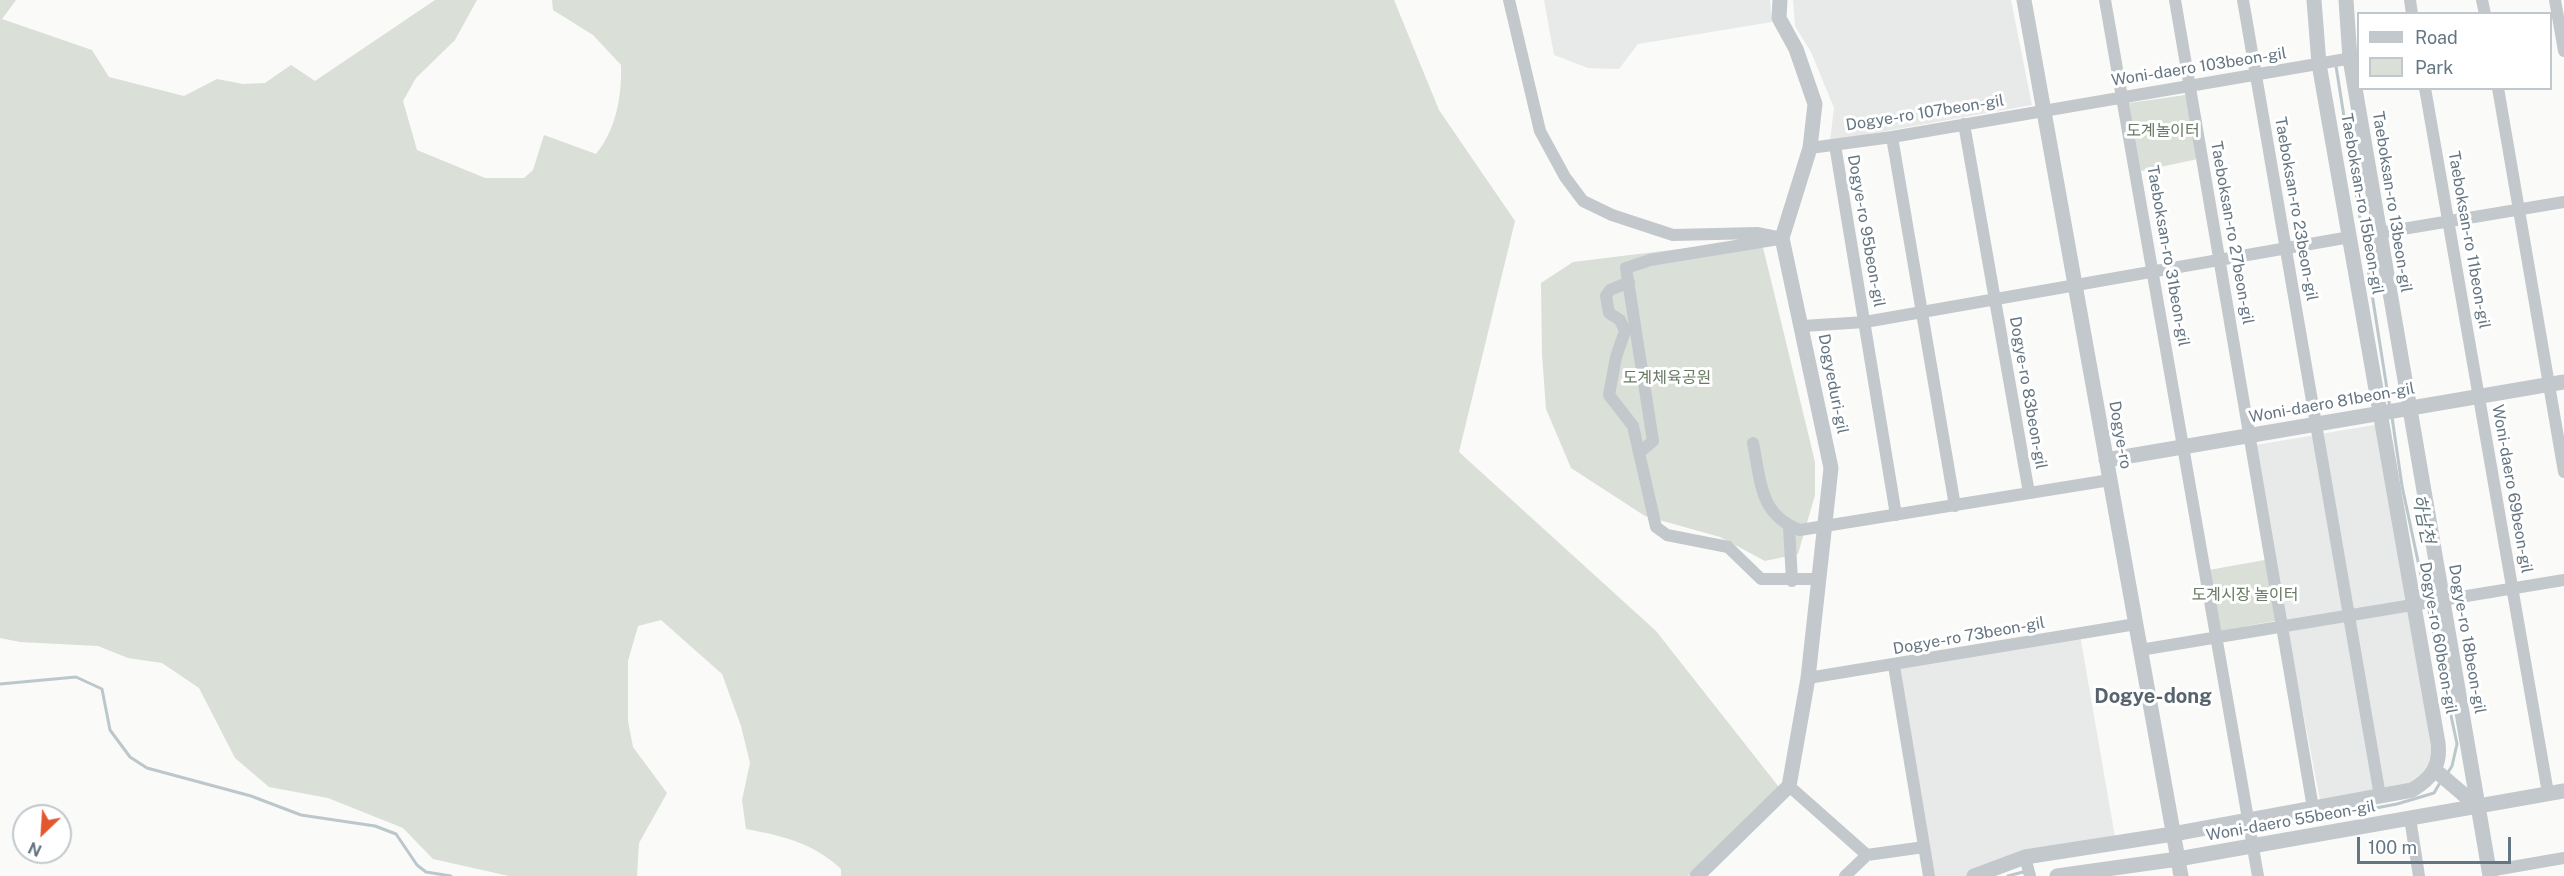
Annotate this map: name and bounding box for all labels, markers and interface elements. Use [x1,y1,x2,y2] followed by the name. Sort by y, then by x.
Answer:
[2357,12,2552,90] legend
[2415,27,2458,48] text: Road
[2110,44,2288,90] street label: Woni-daero 103beon-gil
[2415,57,2453,78] text: Park
[1844,91,2006,135] street label: Dogye-ro 107beon-gil
[2368,110,2416,294] street label: Taeboksan-ro 13beon-gil
[2337,112,2387,296] street label: Taeboksan-ro 15beon-gil
[2270,115,2322,303] street label: Taeboksan-ro 23beon-gil
[2126,121,2200,141] park label: 도계놀이터
[2206,140,2258,326] street label: Taeboksan-ro 27beon-gil
[2444,150,2494,330] street label: Taeboksan-ro 11beon-gil
[1843,153,1889,309] street label: Dogye-ro 95beon-gil
[2143,164,2193,348] street label: Taeboksan-ro 31beon-gil
[2005,315,2051,471] street label: Dogye-ro 83beon-gil
[1814,332,1852,436] street label: Dogyeduri-gil
[1623,368,1711,388] park label: 도계체육공원
[2248,379,2416,427] street label: Woni-daero 81beon-gil
[2105,399,2135,471] street label: Dogye-ro
[2488,403,2536,575] street label: Woni-daero 69beon-gil
[2407,492,2439,546] water label: 하남천
[2415,560,2461,716] street label: Dogye-ro 60beon-gil
[2444,563,2490,715] street label: Dogye-ro 18beon-gil
[2192,585,2298,605] park label: 도계시장 놀이터
[1892,613,2046,659] street label: Dogye-ro 73beon-gil
[2094,685,2212,709] district label: Dogye-dong
[2205,797,2377,845] street label: Woni-daero 55beon-gil
[12,804,72,864] north arrow
[2360,825,2514,863] scale bar
[2368,837,2417,858] text: 100 m
[25,838,45,860] text: N

